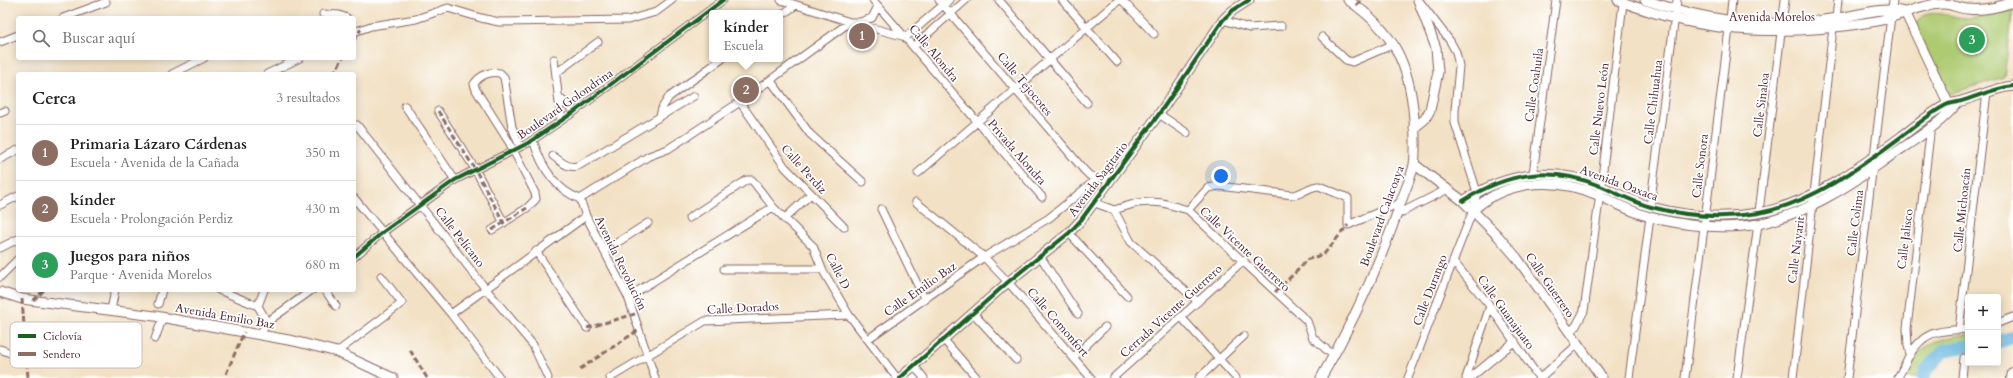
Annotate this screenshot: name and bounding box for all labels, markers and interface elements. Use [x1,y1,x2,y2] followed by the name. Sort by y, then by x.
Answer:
[1729,9,1815,25] street label: Avenida Morelos
[709,10,783,62] popup
[16,16,356,60] search box
[723,17,769,37] text: kínder
[849,21,875,51] pin: 1
[905,21,963,86] street label: Calle Alondra
[1959,25,1985,55] pin: 3
[30,27,52,49] icon: search
[62,28,135,48] text: Buscar aquí
[723,37,764,55] text: Escuela
[1521,46,1547,123] street label: Calle Coahuila
[994,49,1056,119] street label: Calle Tejocotes
[1640,58,1666,145] street label: Calle Chihuahua
[1585,62,1613,156] street label: Calle Nuevo León
[514,64,617,143] street label: Boulevard Golondrina
[1749,71,1773,138] street label: Calle Sinaloa
[733,75,759,105] pin: 2
[32,87,76,110] text: Cerca
[276,89,340,107] text: 3 resultados
[984,116,1050,189] street label: Privada Alondra
[1688,132,1712,199] street label: Calle Sonora
[70,134,247,154] text: Primaria Lázaro Cárdenas
[1065,138,1132,220] street label: Avenida Sagitario
[778,141,831,198] street label: Calle Perdiz
[42,144,48,162] text: 1
[306,144,340,162] text: 350 m
[70,154,239,172] text: Escuela · Avenida de la Cañada
[1578,161,1661,205] street label: Avenida Oaxaca
[1356,163,1408,269] street label: Boulevard Calacoaya
[1211,166,1231,186] your location
[1950,167,1974,253] street label: Calle Michoacán
[1843,188,1867,257] street label: Calle Colima
[70,190,115,210] text: kínder
[42,200,48,218] text: 2
[306,200,340,218] text: 430 m
[1196,203,1294,295] street label: Calle Vicente Guerrero
[432,204,489,271] street label: Calle Pelícano
[1893,207,1917,270] street label: Calle Jalisco
[70,210,233,228] text: Escuela · Prolongación Perdiz
[591,213,651,313] street label: Avenida Revolución
[1784,215,1808,285] street label: Calle Nayarit
[70,246,190,266] text: Juegos para niños
[1522,249,1579,321] street label: Calle Guerrero
[822,250,854,292] street label: Calle D
[1409,252,1451,328] street label: Calle Durango
[42,256,48,274] text: 3
[306,256,340,274] text: 680 m
[881,258,960,320] street label: Calle Emilio Baz
[1116,260,1226,361] street label: Cerrada Vicente Guerrero
[70,266,212,284] text: Parque · Avenida Morelos
[1474,272,1539,353] street label: Calle Guanajuato
[1024,284,1093,360] street label: Calle Comonfort
[1965,294,2001,366] map controls
[1965,294,2001,330] button: +
[707,298,779,318] street label: Calle Dorados
[174,299,277,333] street label: Avenida Emilio Baz
[10,322,142,368] legend
[43,329,82,344] text: Ciclovía
[1965,330,2001,366] button: −
[43,347,81,362] text: Sendero

